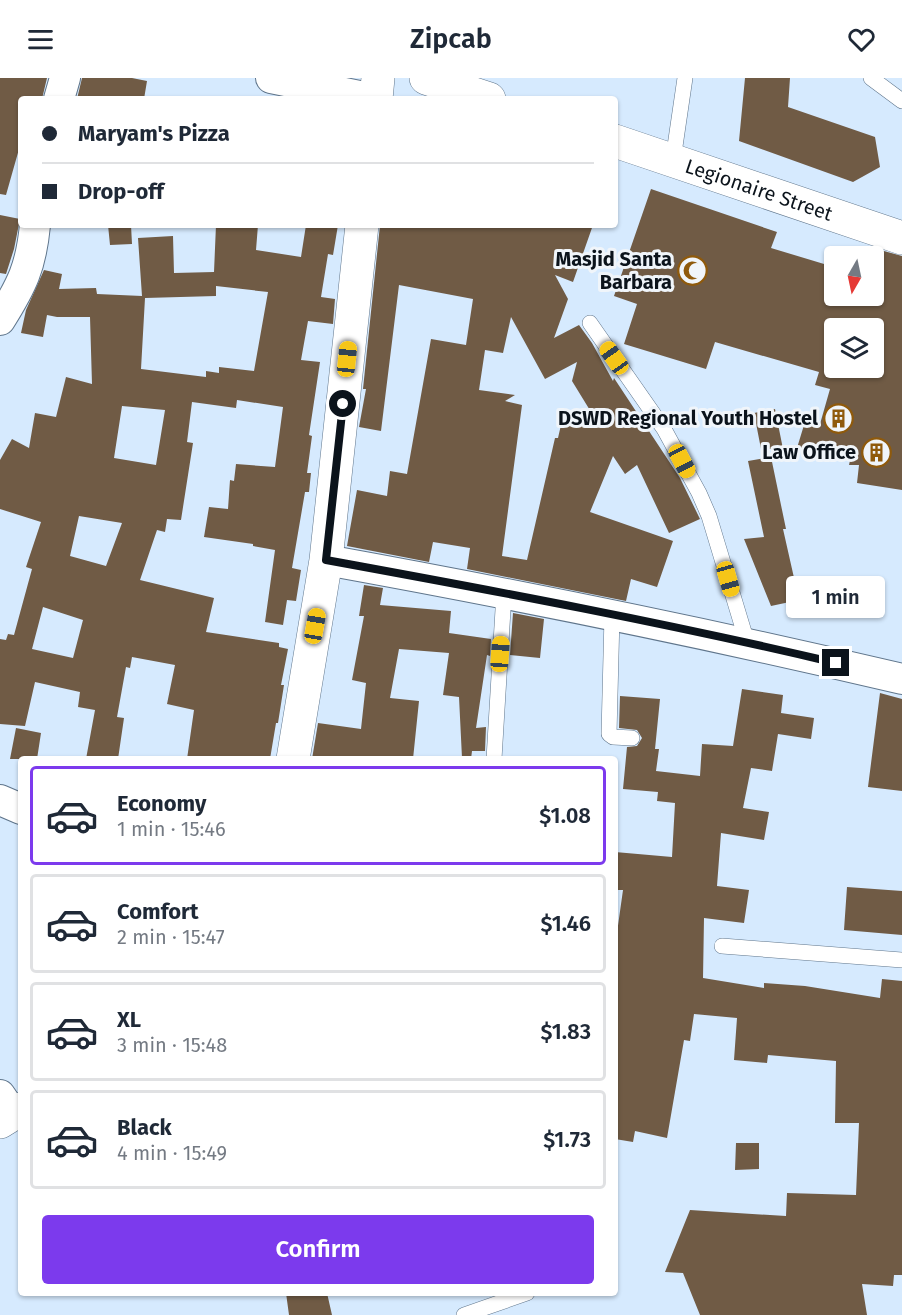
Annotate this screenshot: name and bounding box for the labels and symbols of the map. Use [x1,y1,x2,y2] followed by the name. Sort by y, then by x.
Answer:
[682,154,837,226] street label: Legionaire Street
[824,246,884,306] north arrow
[555,247,672,294] place label: Masjid Santa Barbara
[677,255,709,287] mosque icon: Masjid Santa Barbara
[596,338,632,378] car
[336,340,358,378] car
[329,390,356,417] route start
[823,402,855,434] building icon: DSWD Regional Youth Hostel
[558,406,818,430] place label: DSWD Regional Youth Hostel
[861,436,893,468] building icon: Law Office
[762,440,856,464] place label: Law Office
[666,441,698,481] car
[714,559,742,599] car
[786,576,886,618] callout: 1 min
[303,607,327,645] car
[490,635,510,673] car
[822,649,849,676] route end

